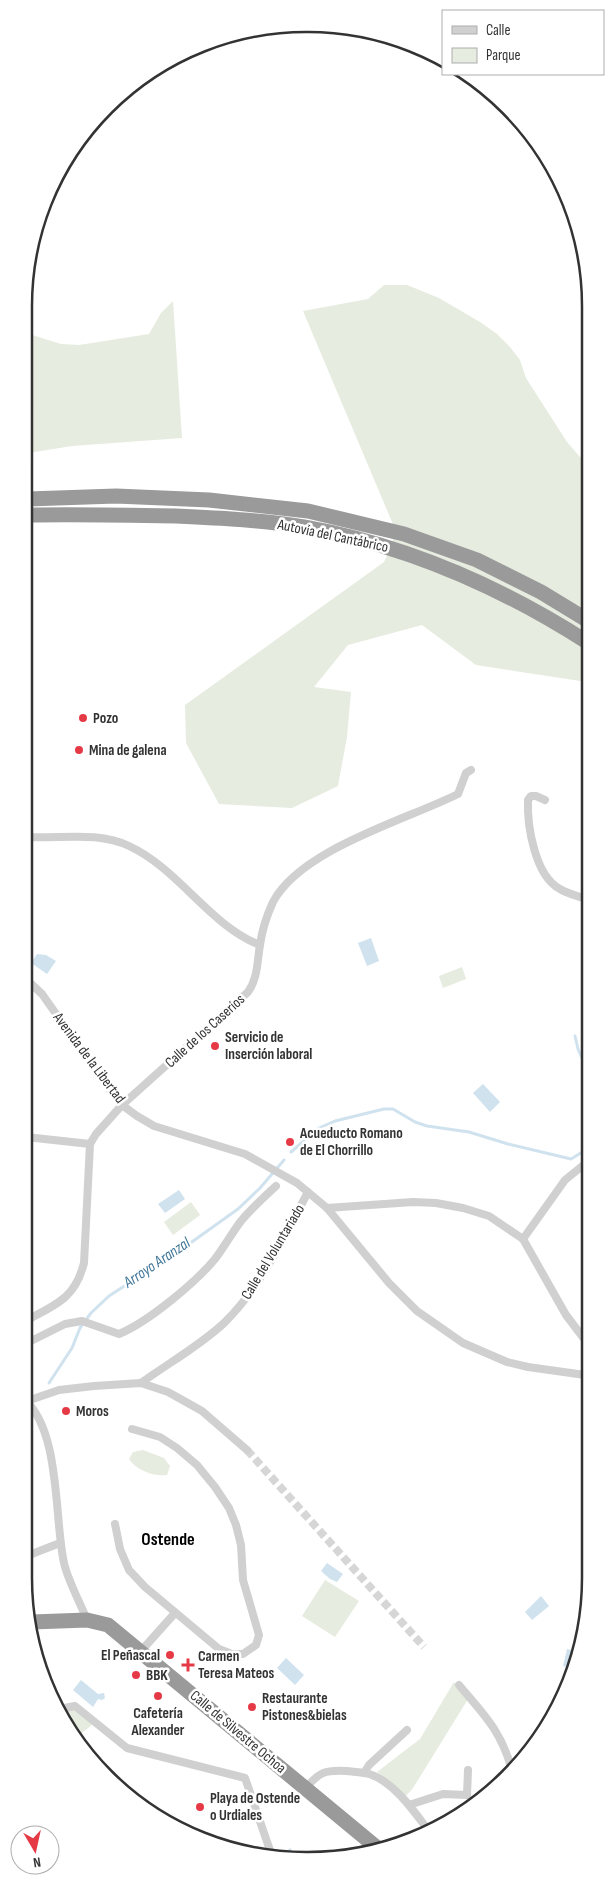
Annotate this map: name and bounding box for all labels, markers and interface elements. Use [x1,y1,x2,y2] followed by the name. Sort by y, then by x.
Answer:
[442,10,604,75] legend
[486,21,510,40] text: Calle
[486,46,521,65] text: Parque
[275,515,390,557] street label: Autovía del Cantábrico
[93,709,118,728] place label: Pozo
[77,712,89,724] marker: Pozo
[89,741,167,760] place label: Mina de galena
[73,744,85,756] marker: Mina de galena
[161,990,249,1072] street label: Calle de los Caseríos
[48,1008,129,1107] street label: Avenida de la Libertad
[225,1028,312,1064] place label: Servicio de Inserción laboral
[209,1040,221,1052] marker: Servicio de Inserción laboral
[299,1124,403,1160] place label: Acueducto Romano de El Chorrillo
[284,1136,296,1148] marker: Acueducto Romano de El Chorrillo
[237,1201,309,1303] street label: Calle del Voluntariado
[119,1233,195,1293] water label: Arroyo Aranzal
[76,1402,109,1421] place label: Moros
[60,1405,72,1417] marker: Moros
[141,1529,195,1550] district label: Ostende
[101,1646,160,1665] place label: El Peñascal
[198,1647,275,1683] place label: Carmen Teresa Mateos
[164,1649,176,1661] marker: El Peñascal
[182,1659,194,1671] marker: Carmen Teresa Mateos
[146,1666,168,1685] place label: BBK
[130,1669,142,1681] marker: BBK
[186,1686,290,1778] street label: Calle de Silvestre Ochoa
[262,1689,347,1725] place label: Restaurante Pistones&bielas
[152,1690,164,1702] marker: Cafetería Alexander
[246,1701,258,1713] marker: Restaurante Pistones&bielas
[130,1704,185,1740] place label: Cafetería Alexander
[210,1789,300,1825] place label: Playa de Ostende o Urdiales
[194,1801,206,1813] marker: Playa de Ostende o Urdiales
[10,1825,60,1875] north arrow
[32,1853,42,1871] text: N

